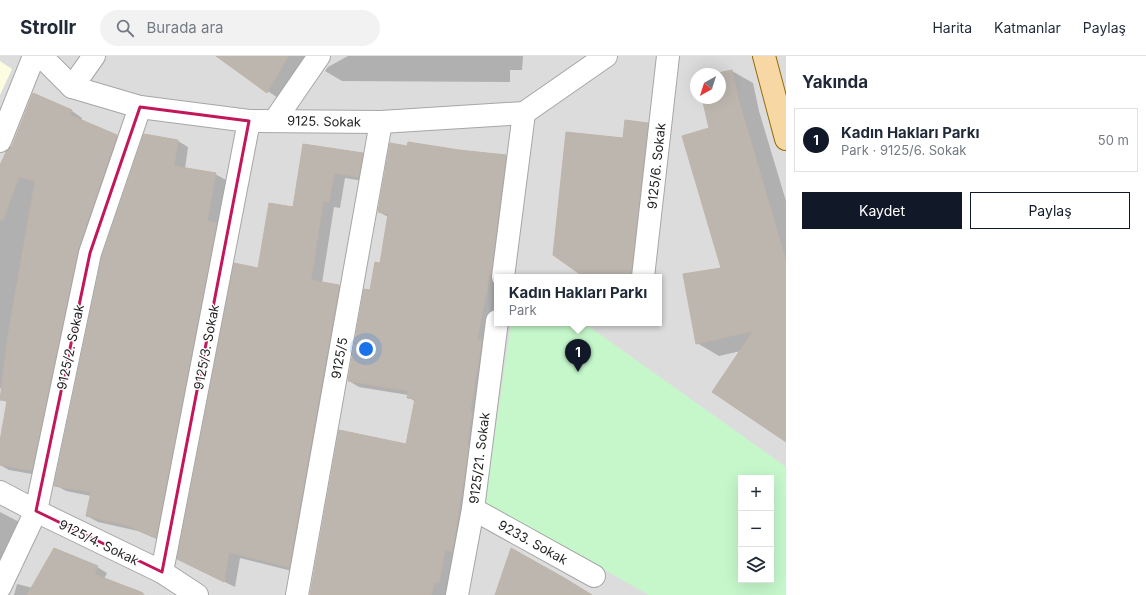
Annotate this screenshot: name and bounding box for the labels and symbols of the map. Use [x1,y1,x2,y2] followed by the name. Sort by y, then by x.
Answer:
[690,68,726,104] north arrow
[287,112,361,130] street label: 9125. Sokak
[644,122,668,210] street label: 9125/6. Sokak
[53,303,87,391] street label: 9125/2. Sokak
[190,303,222,391] street label: 9125/3. Sokak
[327,336,351,380] street label: 9125/5
[356,339,376,359] your location
[565,339,591,372] pin: 1
[465,411,493,505] street label: 9125/21. Sokak
[56,516,142,568] street label: 9125/4. Sokak
[496,516,570,568] street label: 9233. Sokak

